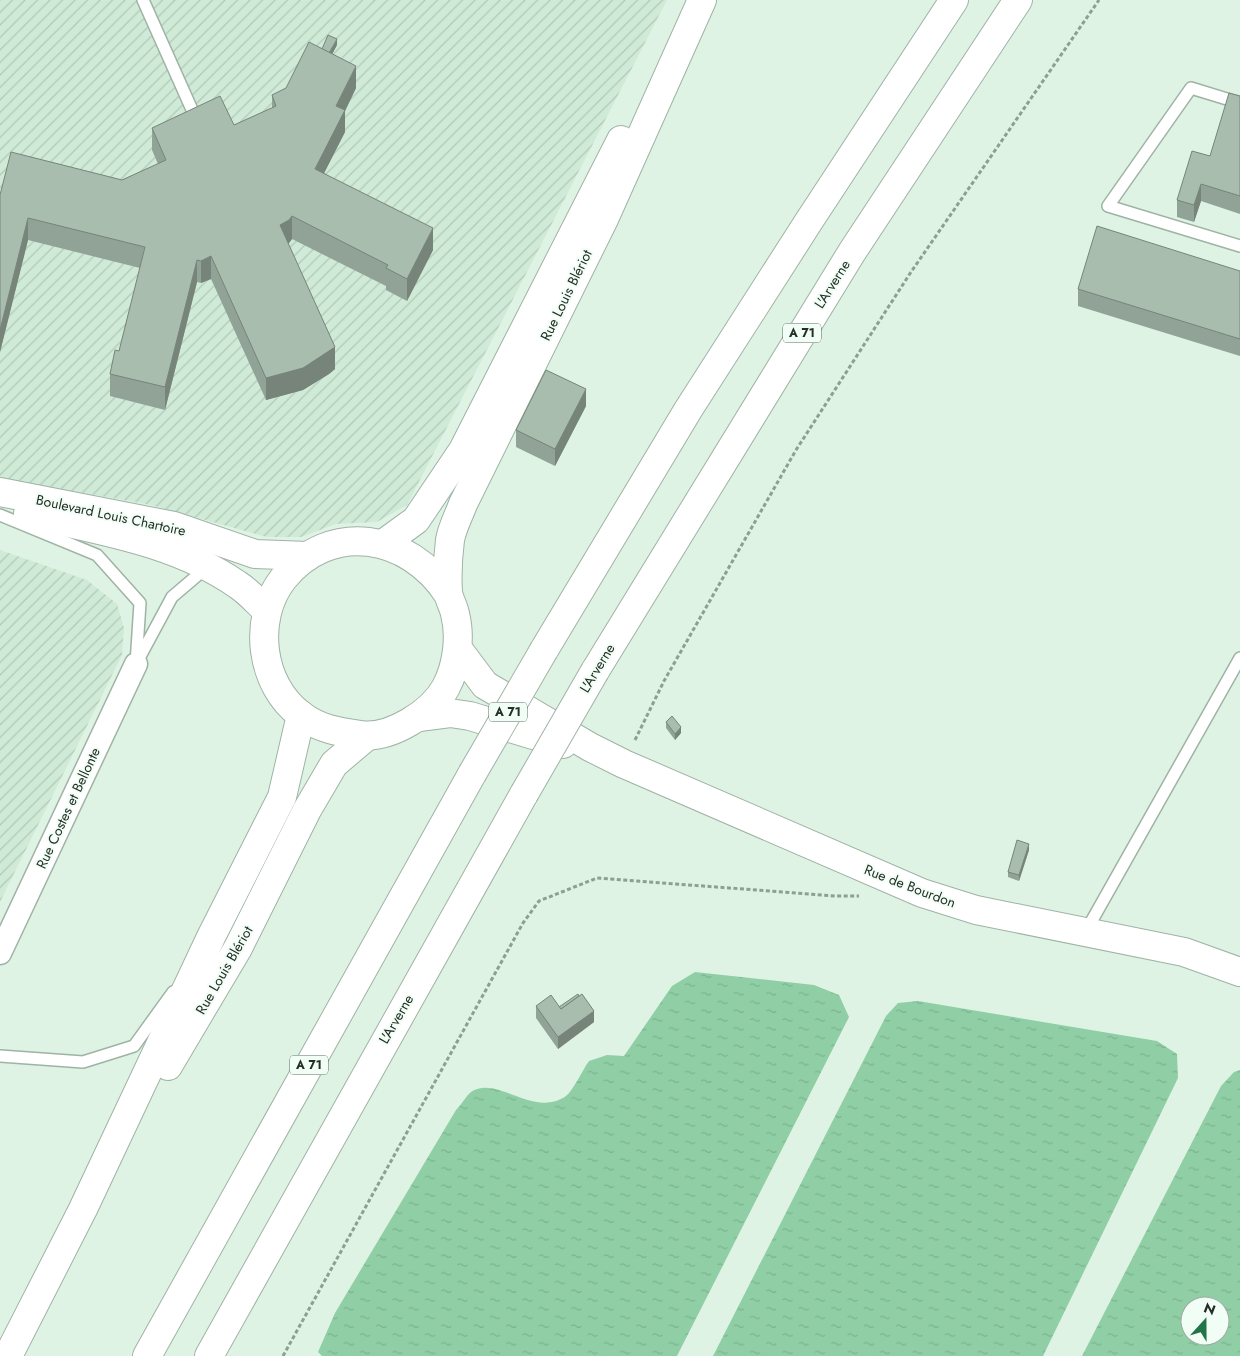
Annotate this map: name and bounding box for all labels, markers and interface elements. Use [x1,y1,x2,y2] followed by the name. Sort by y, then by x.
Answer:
[535,246,597,344] street label: Rue Louis Blériot
[809,256,855,312] street label: L'Arverne
[783,323,821,342] road number: A 71
[34,489,188,541] street label: Boulevard Louis Chartoire
[575,640,619,696] street label: L'Arverne
[489,702,527,722] road number: A 71
[31,744,105,872] street label: Rue Costes et Bellonte
[861,859,959,913] street label: Rue de Bourdon
[191,922,258,1018] street label: Rue Louis Blériot
[374,991,418,1047] street label: L'Arverne
[290,1056,328,1074] road number: A 71
[1180,1296,1230,1346] north arrow
[1201,1298,1218,1320] text: N

